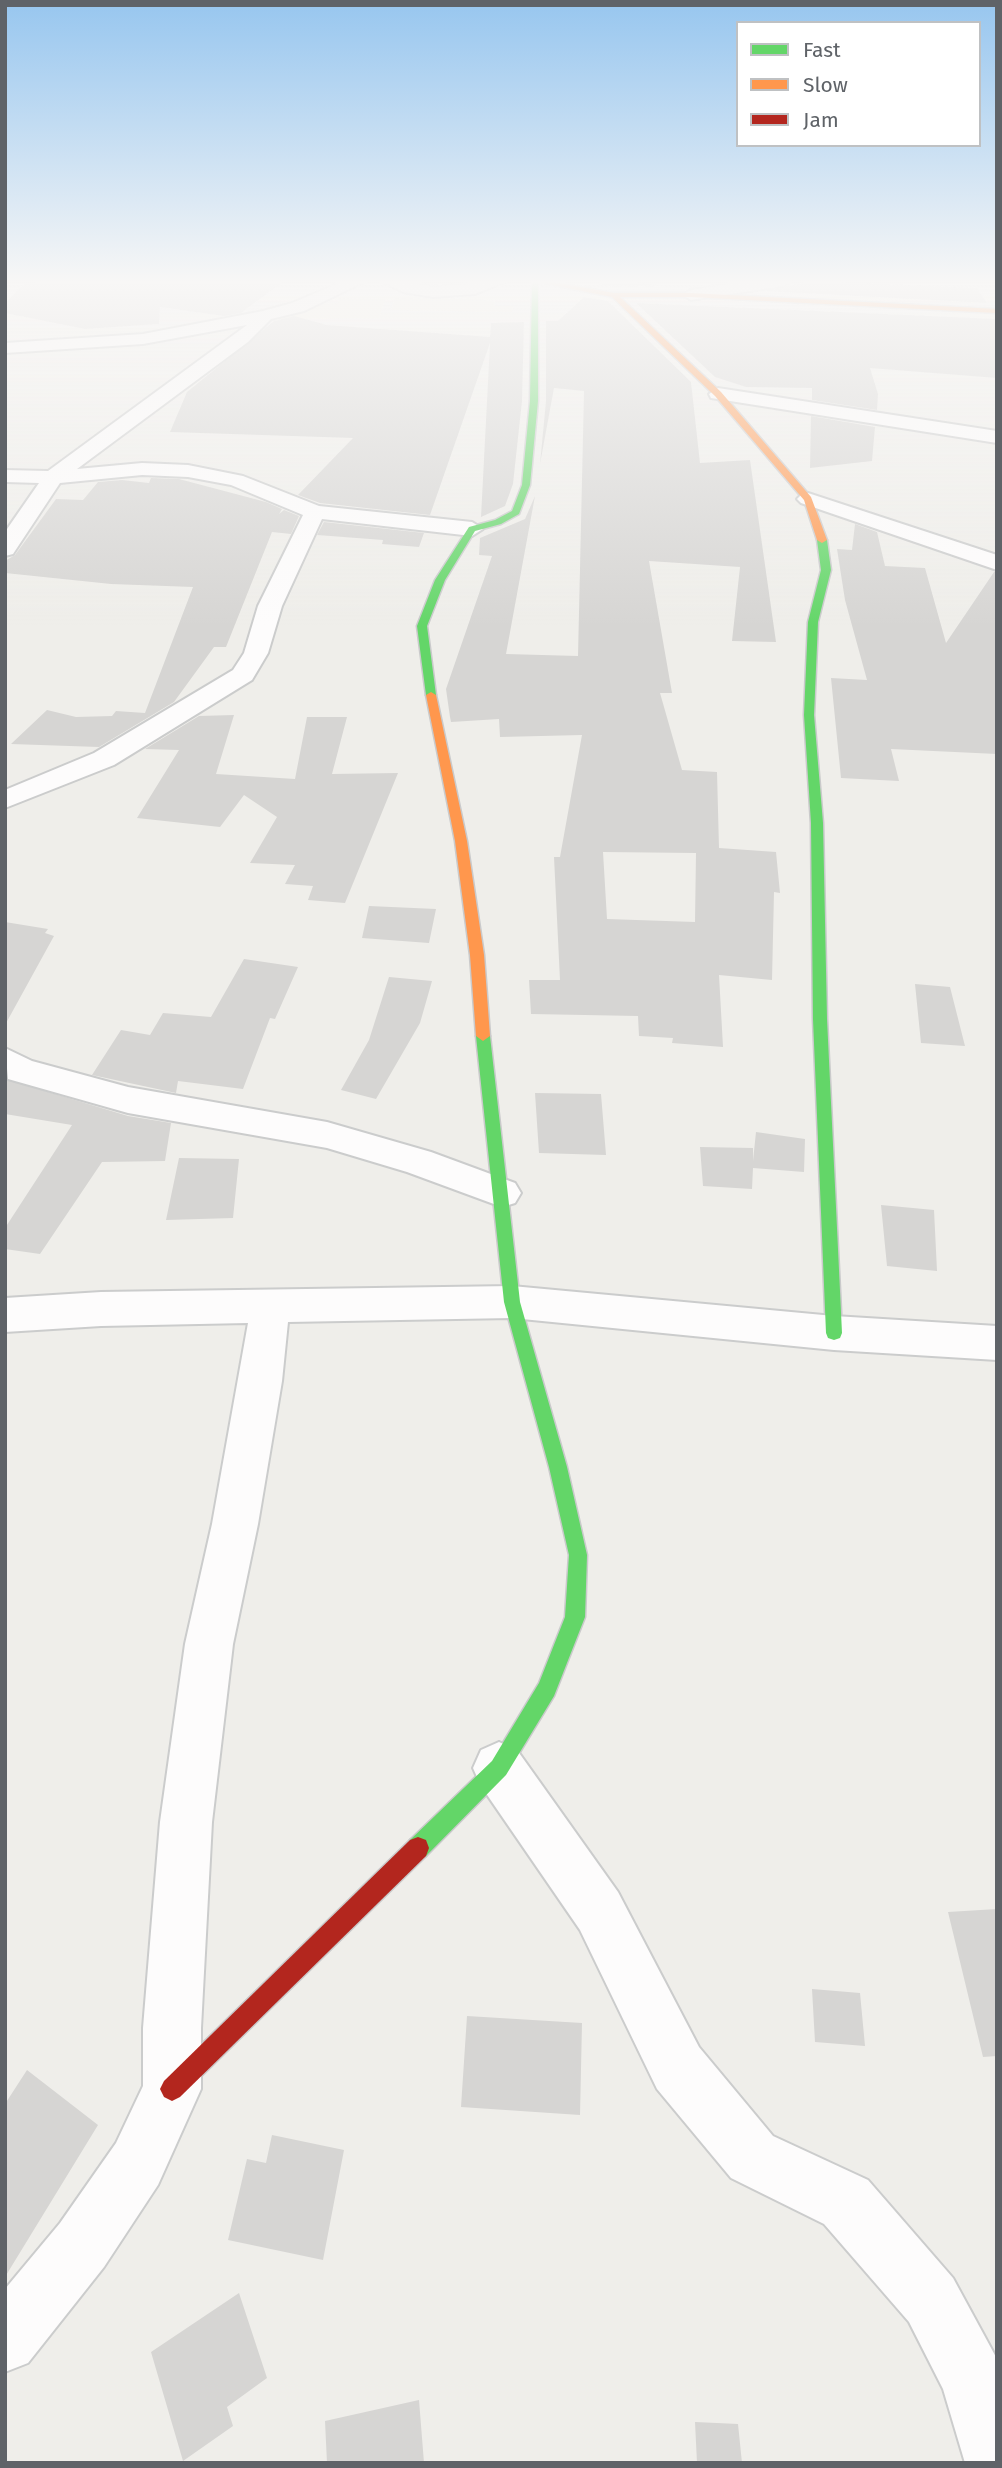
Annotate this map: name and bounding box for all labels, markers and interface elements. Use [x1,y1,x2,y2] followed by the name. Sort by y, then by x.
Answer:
[736,21,981,147] legend
[803,37,841,63] text: Fast
[803,72,848,98] text: Slow
[803,107,839,133] text: Jam

